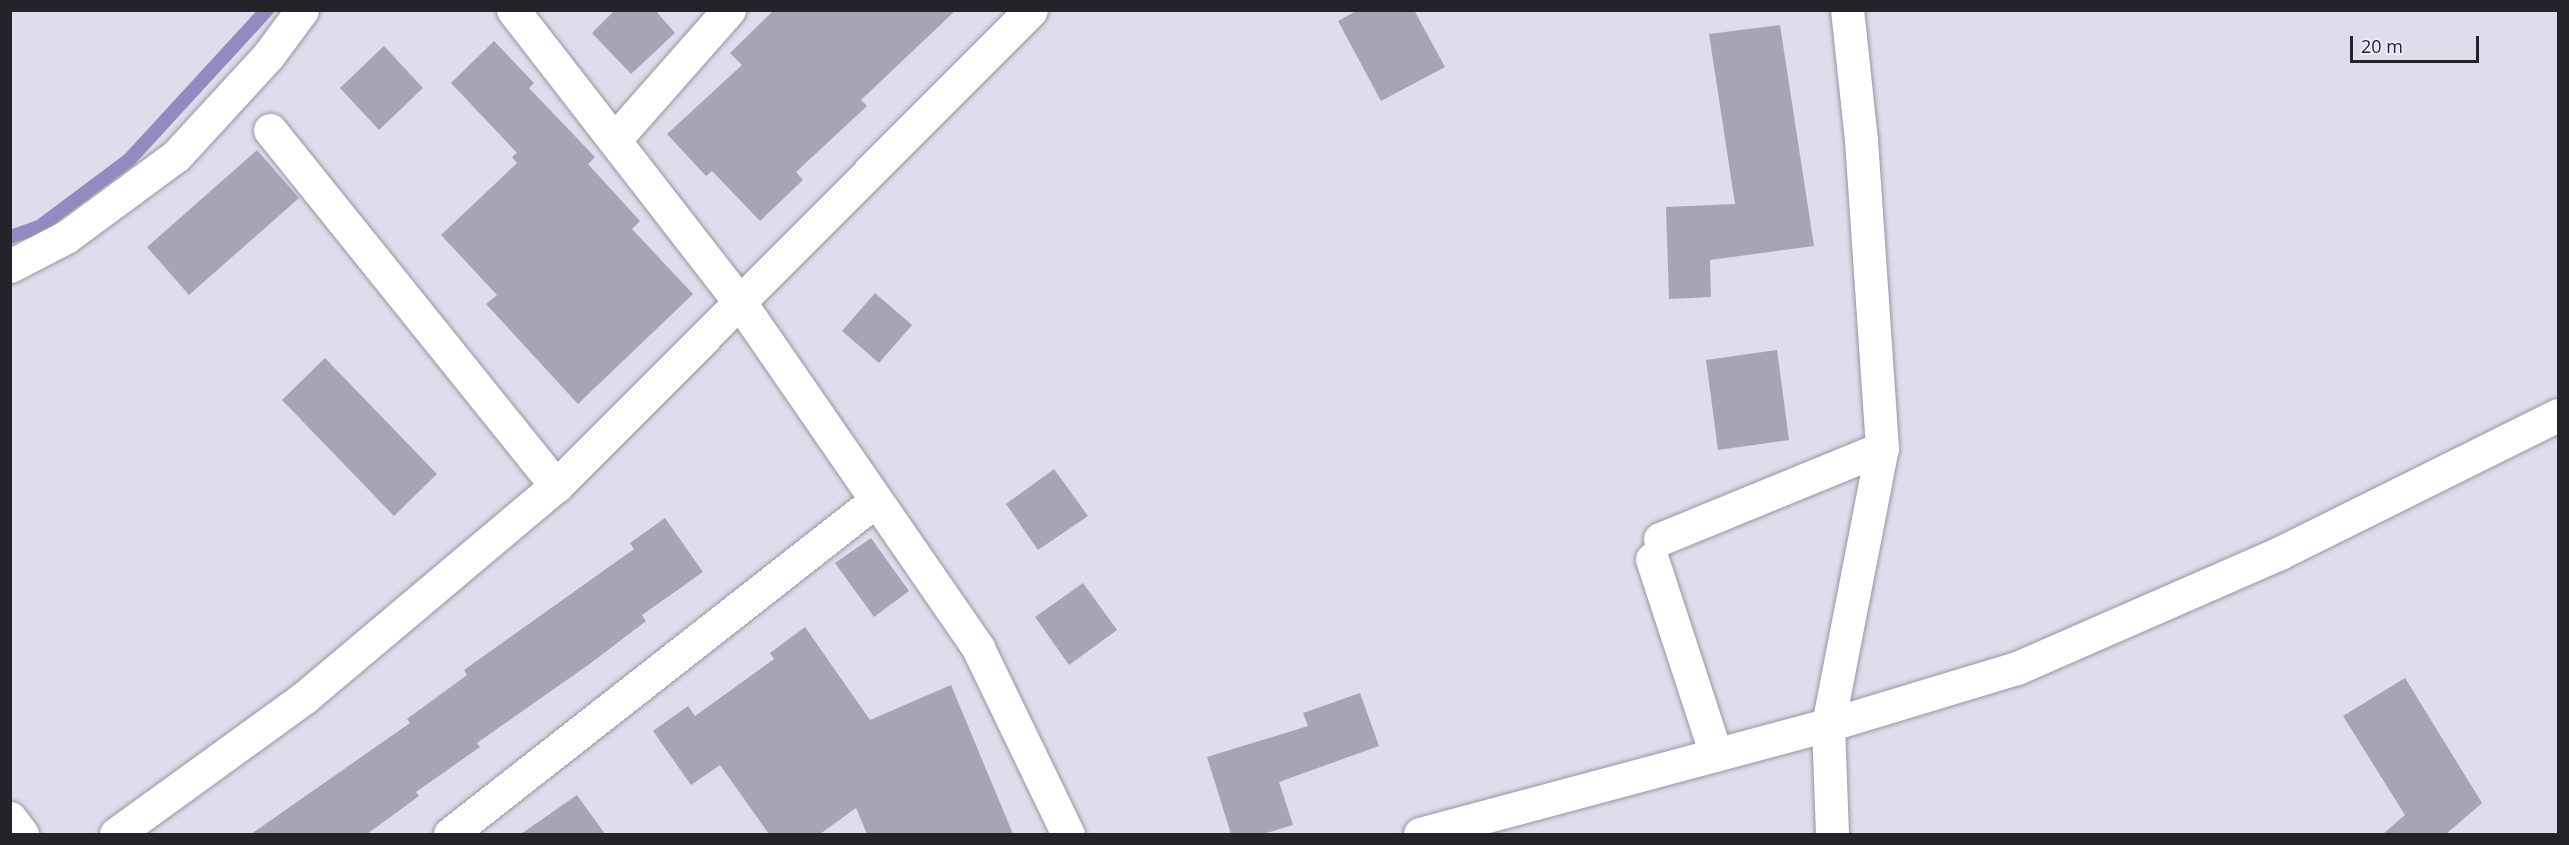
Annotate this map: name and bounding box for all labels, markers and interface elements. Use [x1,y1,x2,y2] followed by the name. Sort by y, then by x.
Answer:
[2353,24,2482,62] scale bar
[2361,34,2403,58] text: 20 m

